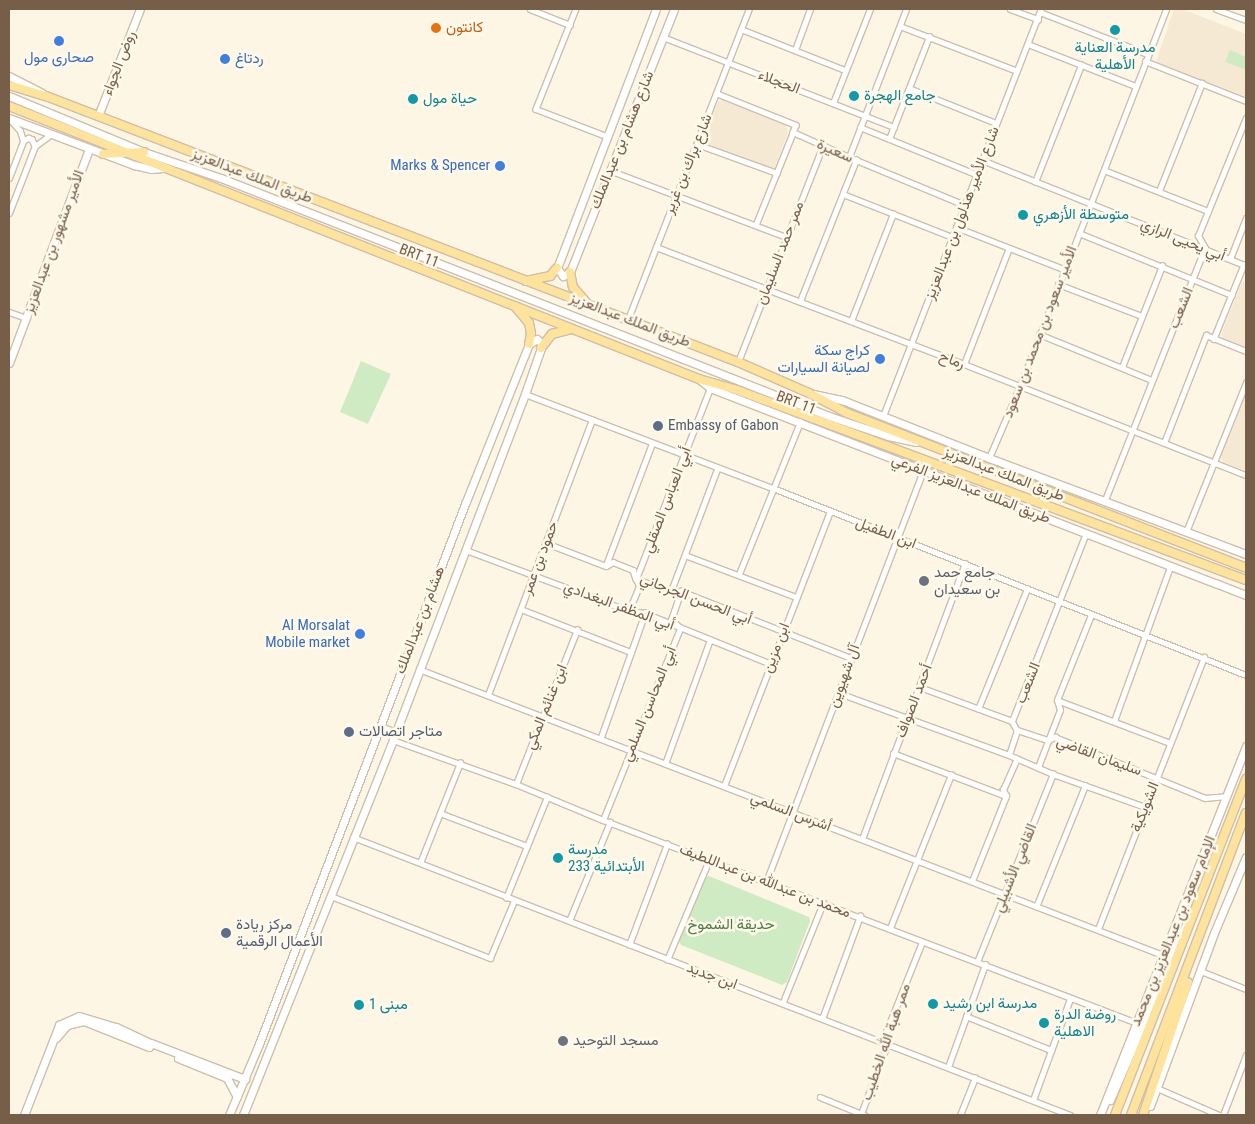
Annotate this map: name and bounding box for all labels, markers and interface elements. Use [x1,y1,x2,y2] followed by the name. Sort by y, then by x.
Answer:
[446,19,483,37] place label: كانتون
[430,22,442,34] marker: كانتون
[1109,24,1121,36] marker: مدرسة العناية الأهلية
[98,28,140,98] street label: روض الجواء
[53,35,65,47] marker: صحارى مول
[1075,38,1155,73] place label: مدرسة العناية الأهلية
[24,49,94,67] place label: صحارى مول
[235,50,264,68] place label: ردتاغ
[219,53,231,65] marker: ردتاغ
[756,66,802,98] street label: الحجلاء
[586,68,658,212] street label: شارع هشام بن عبدالملك
[864,87,936,105] place label: جامع الهجرة
[423,90,477,108] place label: حياة مول
[848,90,860,102] marker: جامع الهجرة
[407,93,419,105] marker: حياة مول
[660,111,716,217] street label: شارع براك بن غرير
[921,124,1003,302] street label: شارع الأمير هذلول بن عبدالعزيز
[814,135,856,167] street label: سعيرة
[189,145,315,207] street label: طريق الملك عبدالعزيز
[390,157,490,175] place label: Marks & Spencer
[494,160,506,172] marker: Marks & Spencer
[20,168,88,316] street label: الأمير مشهور بن عبدالعزيز
[752,199,808,307] street label: ممر حمد السليمان
[1033,206,1129,224] place label: متوسطة الأزهري
[1017,209,1029,221] marker: متوسطة الأزهري
[1138,215,1228,265] street label: أبي يحيى الرازي
[396,240,442,272] street label: BRT 11
[999,243,1081,421] street label: الأمير سعود بن محمد بن سعود
[1165,285,1197,331] street label: الشعب
[567,289,693,351] street label: طريق الملك عبدالعزيز
[777,341,870,376] place label: كراج سكة لصيانة السيارات
[937,347,967,373] street label: رماح
[874,353,886,365] marker: كراج سكة لصيانة السيارات
[773,387,819,419] street label: BRT 11
[668,417,779,435] place label: Embassy of Gabon
[652,420,664,432] marker: Embassy of Gabon
[941,443,1067,505] street label: طريق الملك عبدالعزيز
[639,445,695,555] street label: أبي العباس الصقلي
[889,450,1053,528] street label: طريق الملك عبدالعزيز الفرعي
[853,513,919,553] street label: ابن الطفيل
[518,519,562,597] street label: حمود بن عمر
[934,563,1000,598] place label: جامع حمد بن سعيدان
[391,564,449,676] street label: هشام بن عبدالملك
[638,569,754,629] street label: أبي الحسن الجرجاني
[918,575,930,587] marker: جامع حمد بن سعيدان
[561,578,677,634] street label: أبي المظفر البغدادي
[265,616,350,651] place label: Al Morsalat Mobile market
[758,621,794,675] street label: ابن مزين
[354,628,366,640] marker: Al Morsalat Mobile market
[824,642,864,710] street label: آل شهيوين
[618,644,680,764] street label: أبي المحاسن السلمي
[1012,660,1044,706] street label: الشعب
[521,662,571,752] street label: ابن غنائم المكي
[892,662,936,740] street label: أحمد الصواف
[359,723,442,741] place label: متاجر اتصالات
[343,726,355,738] marker: متاجر اتصالات
[1054,732,1144,780] street label: سليمان القاضي
[1127,779,1163,835] street label: الشويكية
[748,788,834,836] street label: أشرس السلمي
[989,821,1041,915] street label: القاضي الأشبيلي
[1126,833,1220,1029] street label: الإمام سعود بن عبدالعزيز بن محمد
[568,840,645,875] place label: مدرسة الأبتدائية 233
[677,840,853,922] street label: محمد بن عبدالله بن عبداللطيف
[552,852,564,864] marker: مدرسة الأبتدائية 233
[236,915,323,950] place label: مركز ريادة الأعمال الرقمية
[687,916,775,934] park label: حديقة الشموخ
[220,927,232,939] marker: مركز ريادة الأعمال الرقمية
[684,959,740,993] street label: ابن جديد
[858,981,914,1103] street label: ممر هبة الله الخطيب
[943,995,1037,1013] place label: مدرسة ابن رشيد
[369,996,408,1014] place label: مبنى 1
[927,998,939,1010] marker: مدرسة ابن رشيد
[353,999,365,1011] marker: مبنى 1
[1054,1005,1116,1040] place label: روضة الدرة الاهلية
[1038,1017,1050,1029] marker: روضة الدرة الاهلية
[573,1032,659,1050] place label: مسجد التوحيد
[557,1035,569,1047] marker: مسجد التوحيد

